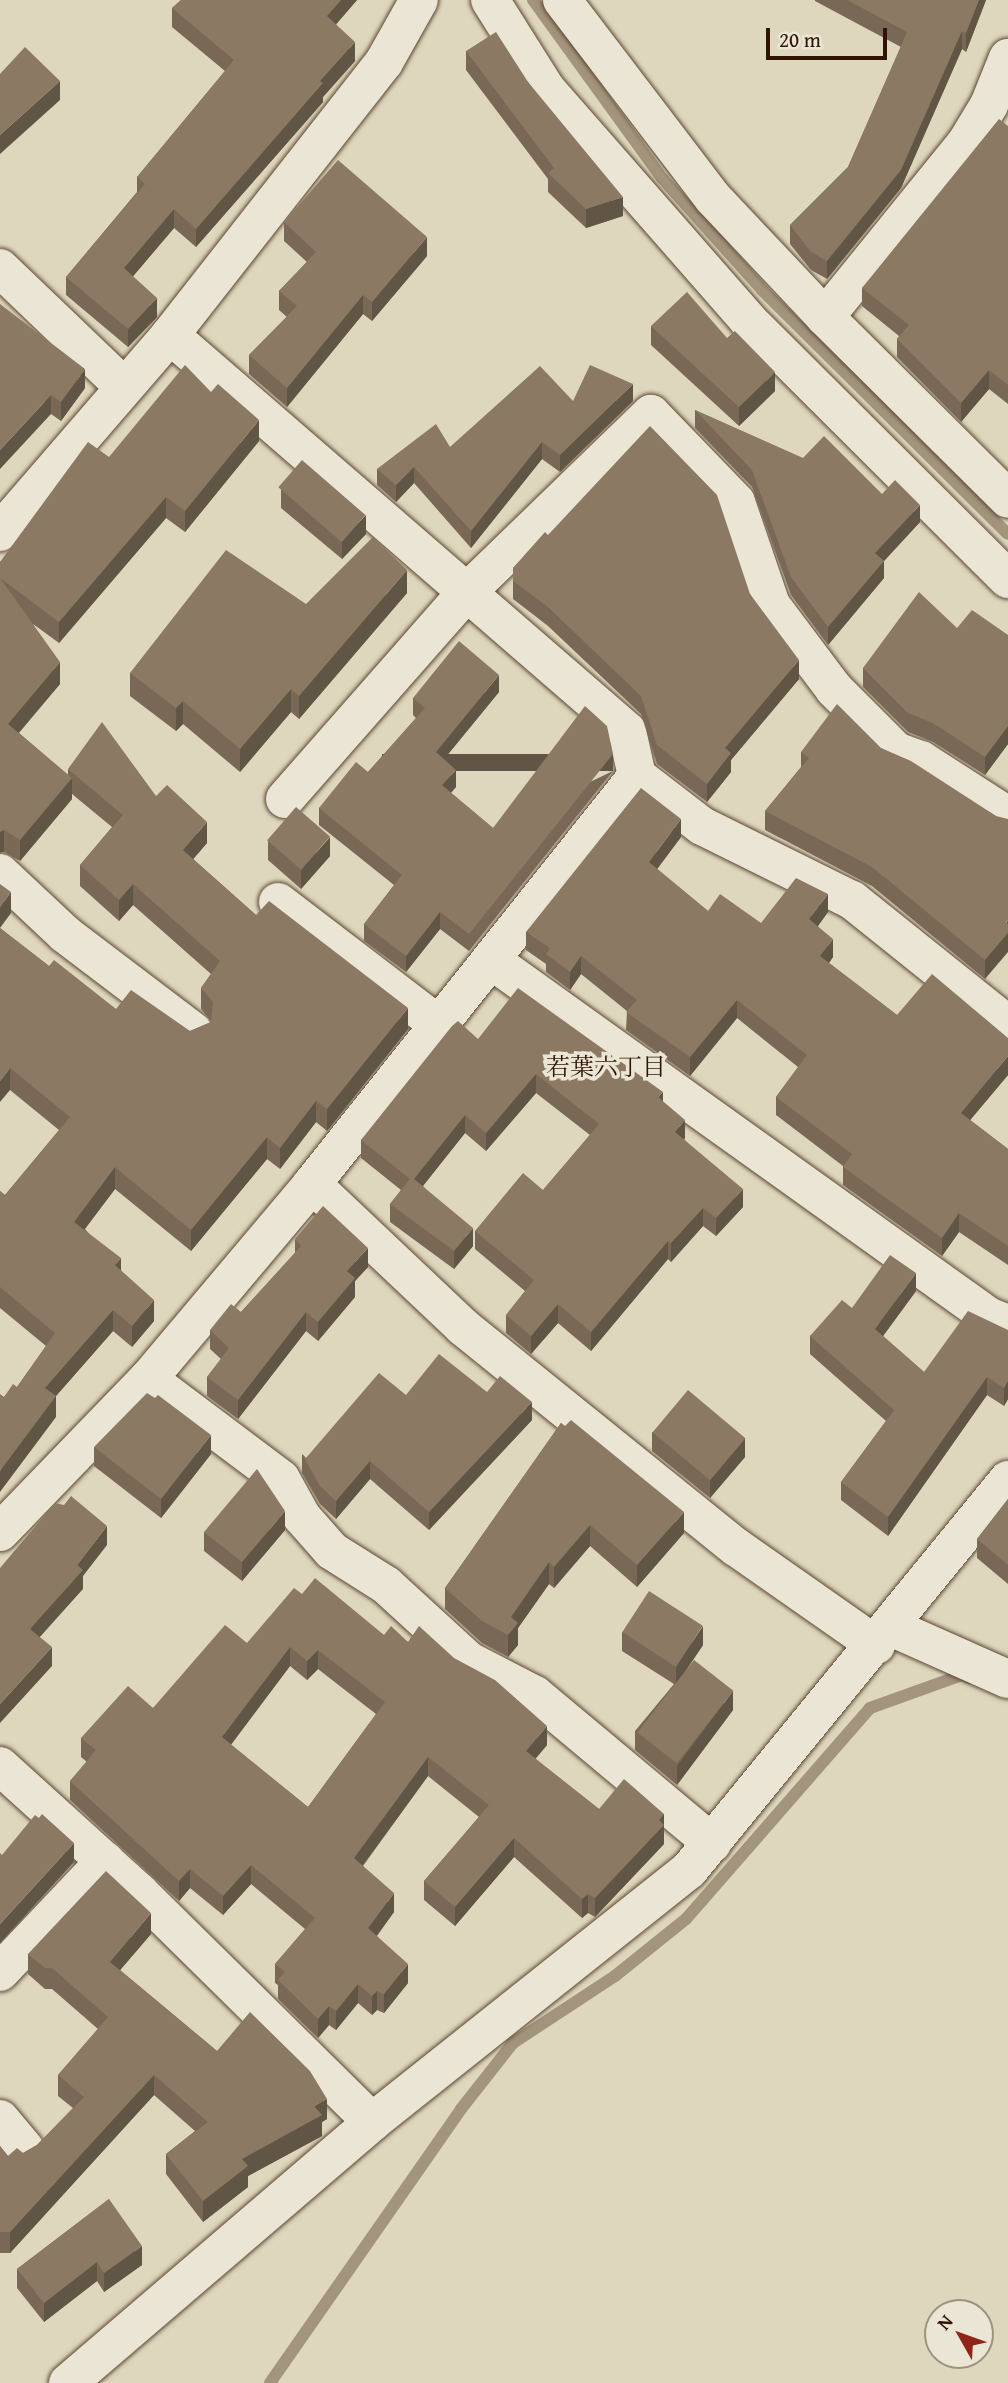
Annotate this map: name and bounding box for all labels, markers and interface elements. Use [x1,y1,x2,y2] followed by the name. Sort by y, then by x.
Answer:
[770,14,891,58] scale bar
[779,24,821,55] text: 20 m
[546,1053,666,1081] district label: 若葉六丁目
[924,2299,994,2369] north arrow
[930,2308,959,2336] text: N

